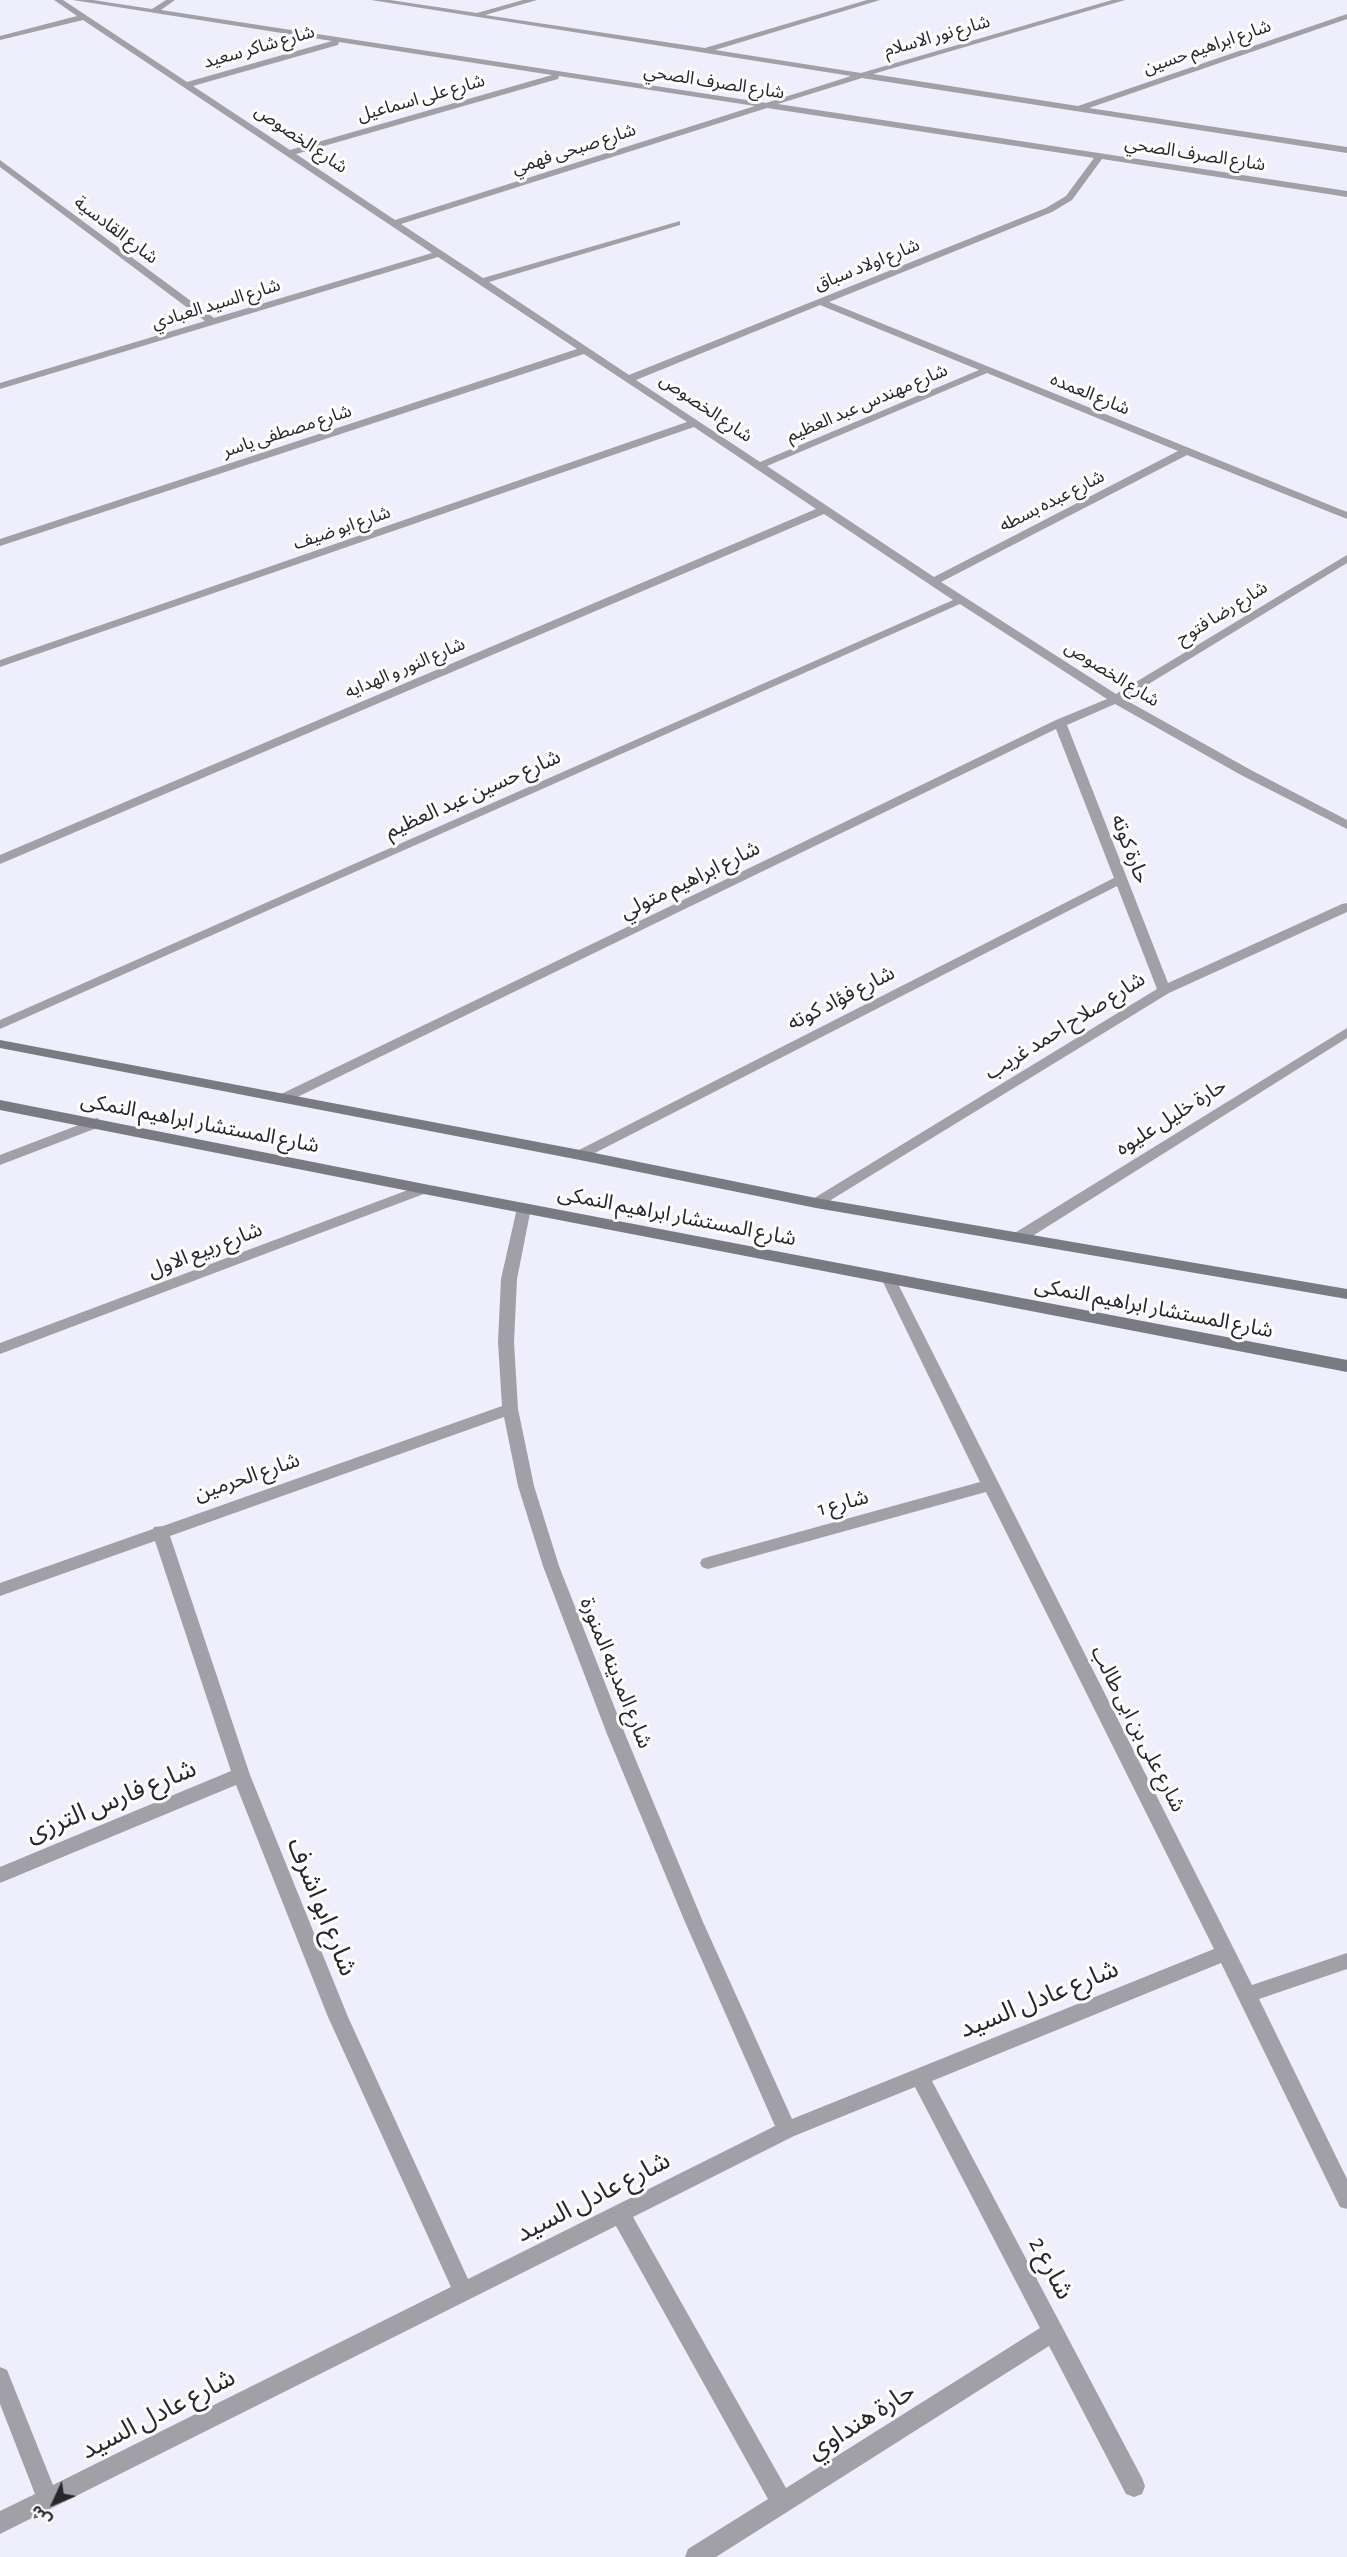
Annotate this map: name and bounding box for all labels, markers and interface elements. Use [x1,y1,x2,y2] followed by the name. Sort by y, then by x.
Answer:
[881,11,993,61] street label: شارع نور الاسلام
[1140,15,1274,79] street label: شارع ابراهيم حسين
[201,21,317,73] street label: شارع شاكر سعيد
[642,60,786,104] street label: شارع الصرف الصحي
[355,69,487,127] street label: شارع على اسماعيل
[250,100,352,178] street label: شارع الخصوص
[509,119,639,179] street label: شارع صبحى فهمي
[1123,132,1267,176] street label: شارع الصرف الصحي
[70,191,162,269] street label: شارع القادسية
[811,234,923,296] street label: شارع اولاد سباق
[149,274,283,334] street label: شارع السيد العبادي
[783,359,951,447] street label: شارع مهندس عبد العظيم
[1047,368,1133,420] street label: شارع العمده
[655,369,757,447] street label: شارع الخصوص
[220,400,354,462] street label: شارع مصطفى ياسر
[996,465,1108,537] street label: شارع عبده بسطه
[291,501,393,555] street label: شارع ابو ضيف
[1172,576,1272,650] street label: شارع رضا فتوح
[342,633,468,703] street label: شارع النور و الهدايه
[1061,636,1163,712] street label: شارع الخصوص
[381,744,565,844] street label: شارع حسين عبد العظيم
[1105,811,1155,887] street label: حارة كوته
[616,835,764,925] street label: شارع ابراهيم متولي
[783,960,899,1036] street label: شارع فؤاد كوته
[980,966,1150,1086] street label: شارع صلاح احمد غريب
[1111,1073,1231,1161] street label: حارة خليل عليوه
[79,1088,321,1158] street label: شارع المستشار ابراهيم النمكى
[556,1181,798,1251] street label: شارع المستشار ابراهيم النمكى
[144,1217,266,1283] street label: شارع ربيع الاول
[1033,1273,1275,1343] street label: شارع المستشار ابراهيم النمكى
[191,1447,303,1507] street label: شارع الحرمين
[815,1484,871,1522] street label: شارع 1
[574,1594,658,1752] street label: شارع المدينه المنورة
[1085,1642,1191,1816] street label: شارع على بن ابى طالب
[21,1753,201,1849] street label: شارع فارس الترزى
[280,1833,364,1981] street label: شارع ابو اشرف
[955,1953,1123,2045] street label: شارع عادل السيد
[511,2145,675,2249] street label: شارع عادل السيد
[1022,2231,1080,2305] street label: شارع 2
[76,2362,240,2466] street label: شارع عادل السيد
[801,2376,921,2466] street label: حارة هنداوي
[24,2473,84,2533] north arrow
[28,2502,54,2529] text: ش

